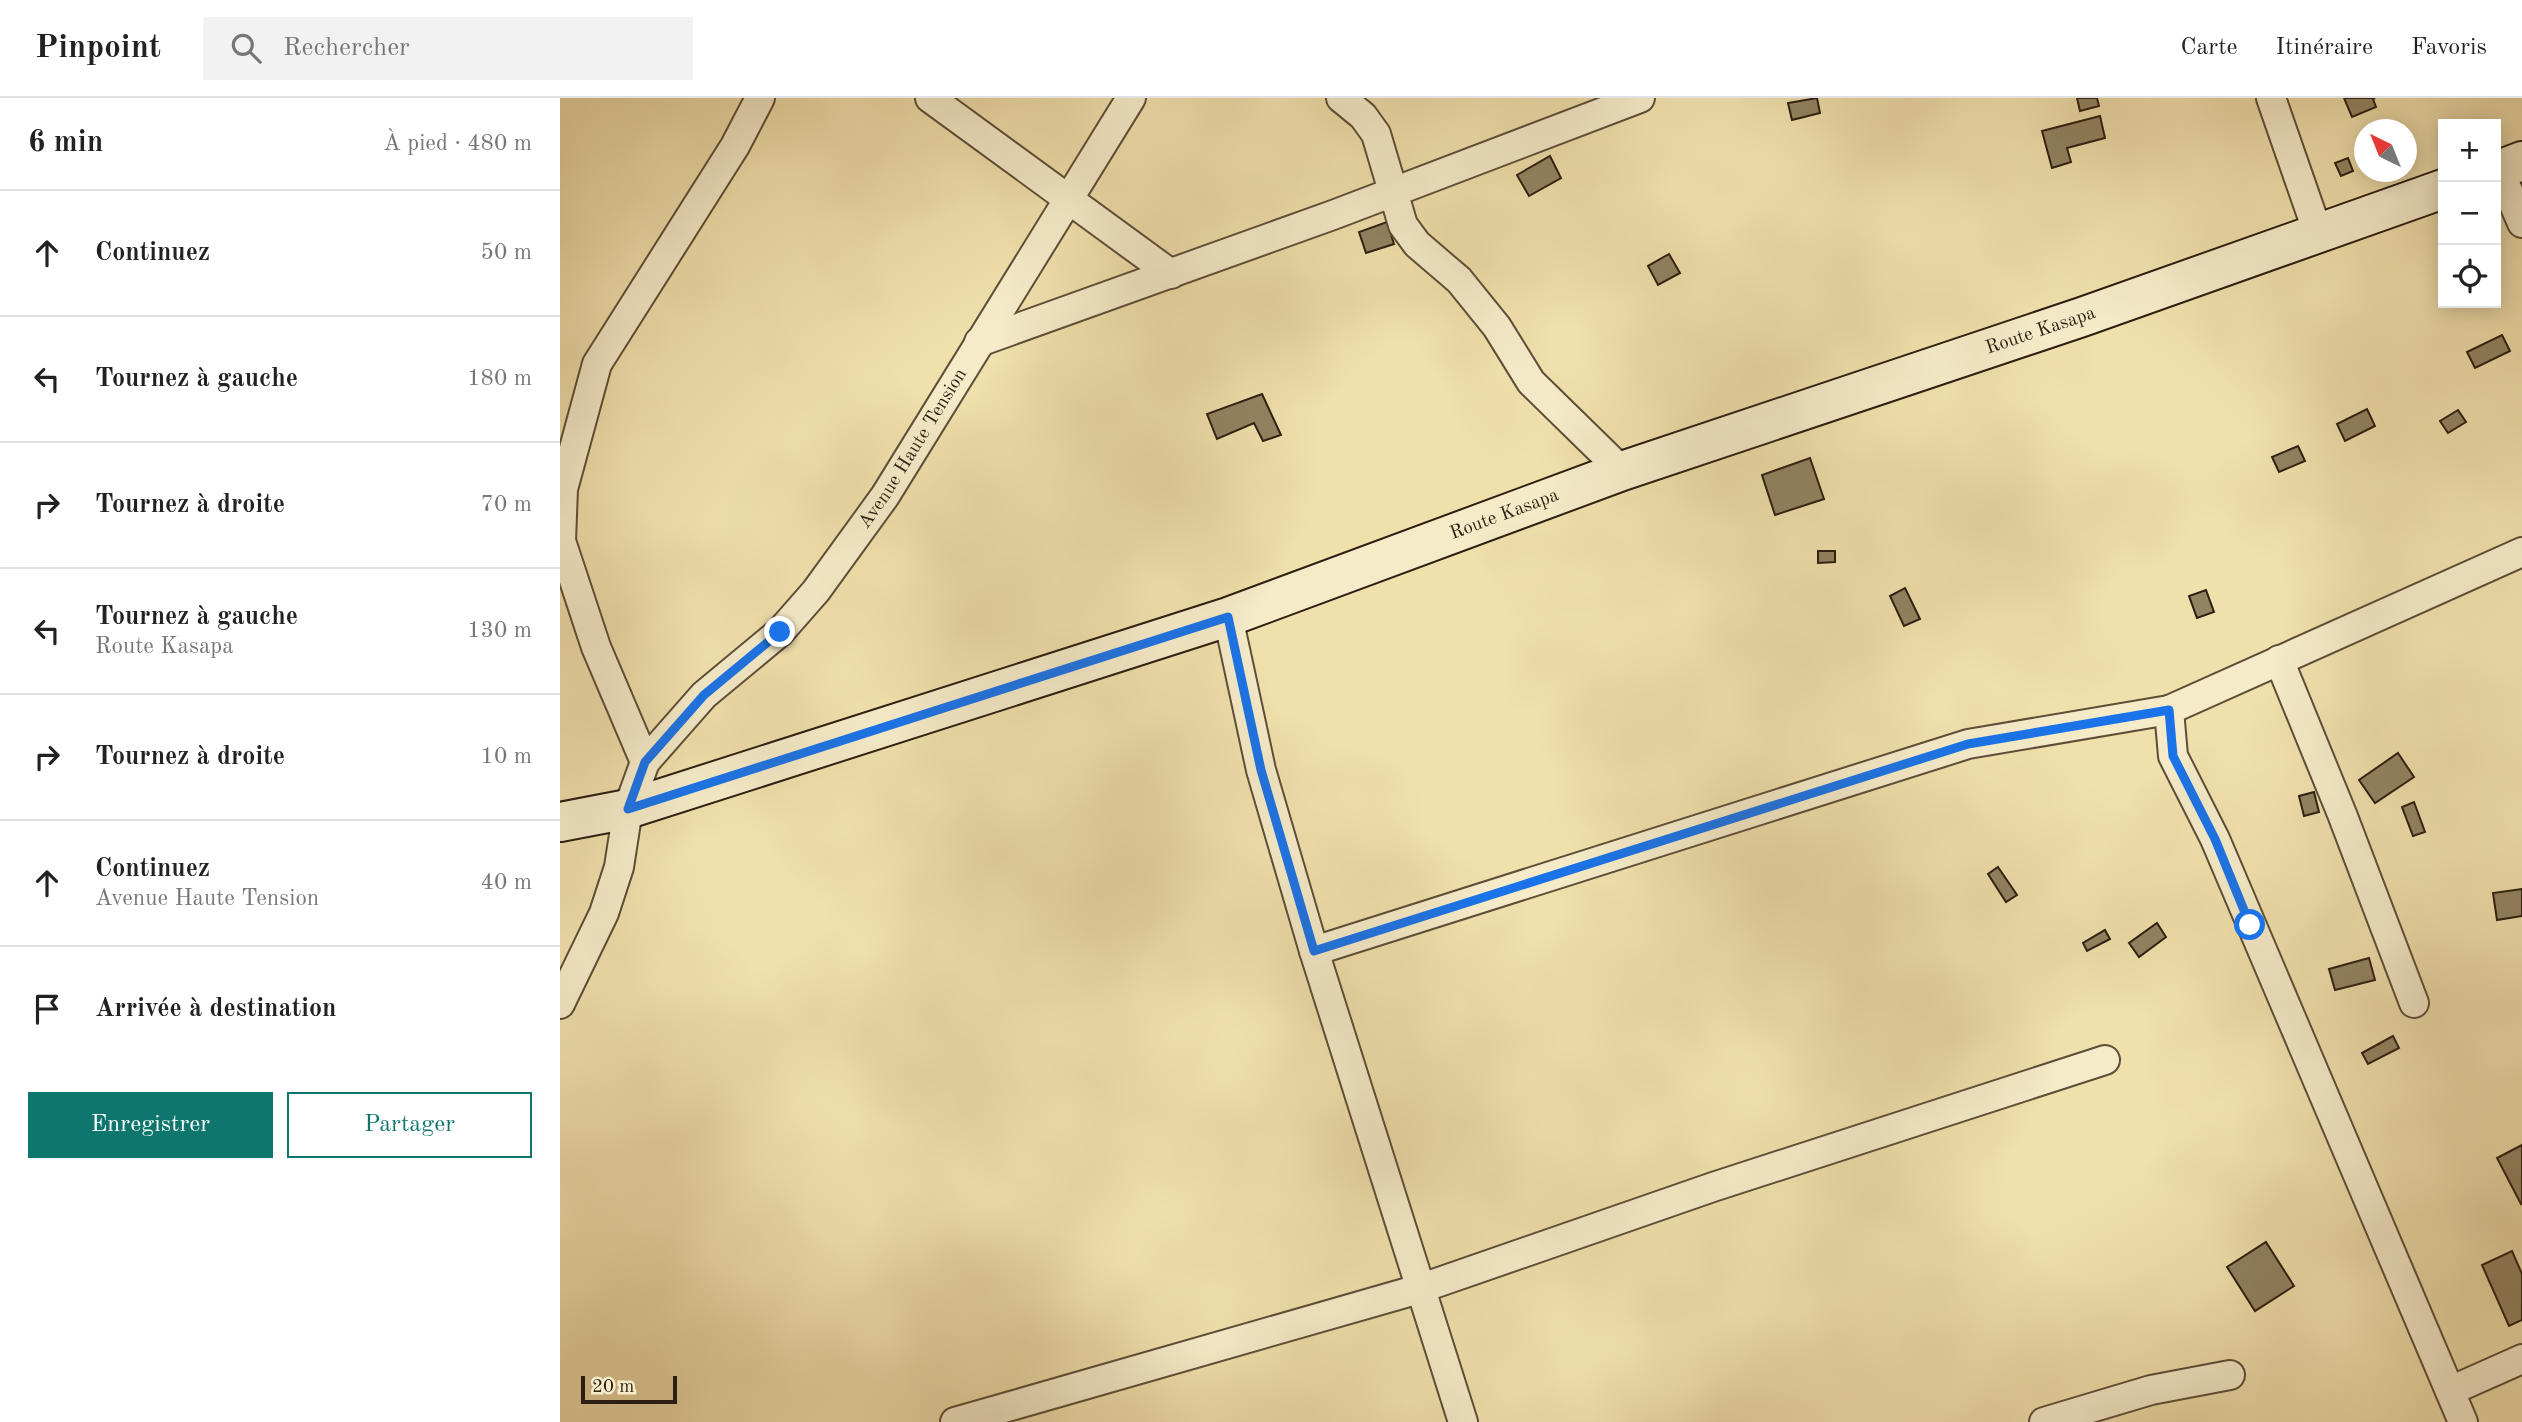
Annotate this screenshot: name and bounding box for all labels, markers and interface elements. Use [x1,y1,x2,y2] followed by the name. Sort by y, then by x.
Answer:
[203,17,693,80] search box
[227,29,265,67] icon: search
[35,32,161,65] text: Pinpoint
[283,35,410,61] text: Rechercher
[2180,36,2238,60] text: Carte
[2276,36,2373,60] text: Itinéraire
[2411,36,2487,60] text: Favoris
[2354,119,2417,182] north arrow
[2438,119,2501,308] map controls
[2438,119,2501,182] button: +
[28,128,103,158] text: 6 min
[383,132,532,155] text: À pied · 480 m
[2438,182,2501,245] button: −
[28,234,66,272] icon: ahead
[95,240,210,266] text: Continuez
[481,241,532,264] text: 50 m
[2438,245,2501,308] button: locate
[1983,303,2099,358] street label: Route Kasapa
[28,360,66,398] icon: left
[855,365,971,532] street label: Avenue Haute Tension
[95,366,298,392] text: Tournez à gauche
[467,367,532,390] text: 180 m
[28,486,66,524] icon: right
[1447,486,1562,543] street label: Route Kasapa
[95,492,285,518] text: Tournez à droite
[481,493,532,516] text: 70 m
[95,604,298,630] text: Tournez à gauche
[28,612,66,650] icon: left
[764,616,795,647] route end
[467,619,532,642] text: 130 m
[95,635,234,658] text: Route Kasapa
[28,738,66,776] icon: right
[95,744,285,770] text: Tournez à droite
[481,745,532,768] text: 10 m
[95,856,210,882] text: Continuez
[28,864,66,902] icon: ahead
[481,871,532,894] text: 40 m
[95,887,319,910] text: Avenue Haute Tension
[2234,909,2265,940] route start
[28,990,66,1028] icon: arrive
[95,996,337,1022] text: Arrivée à destination
[28,1092,273,1158] button: Enregistrer
[287,1092,532,1158] button: Partager
[581,1373,677,1405] scale bar
[592,1378,634,1397] text: 20 m

